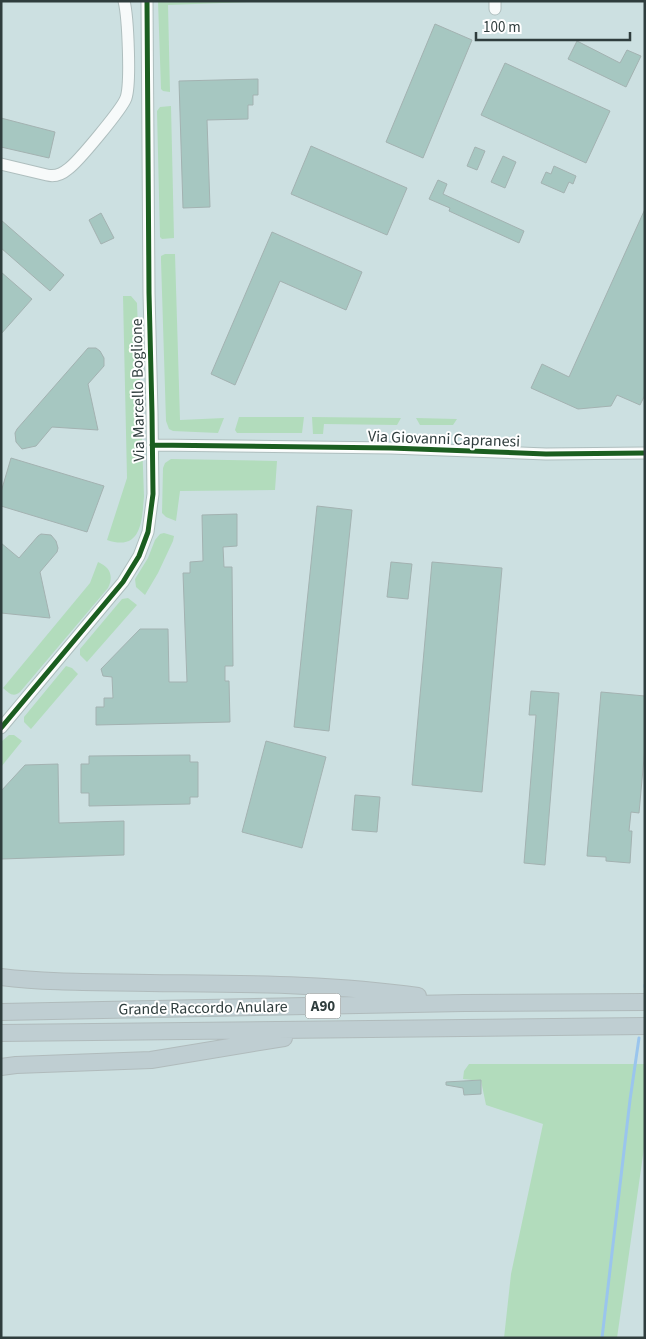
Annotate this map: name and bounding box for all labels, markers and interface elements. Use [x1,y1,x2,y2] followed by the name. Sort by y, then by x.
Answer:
[476,10,630,42] scale bar
[483,17,521,38] text: 100 m
[126,318,150,462] street label: Via Marcello Boglione
[367,425,521,453] street label: Via Giovanni Capranesi
[306,994,340,1018] road number: A90
[118,996,288,1020] street label: Grande Raccordo Anulare

